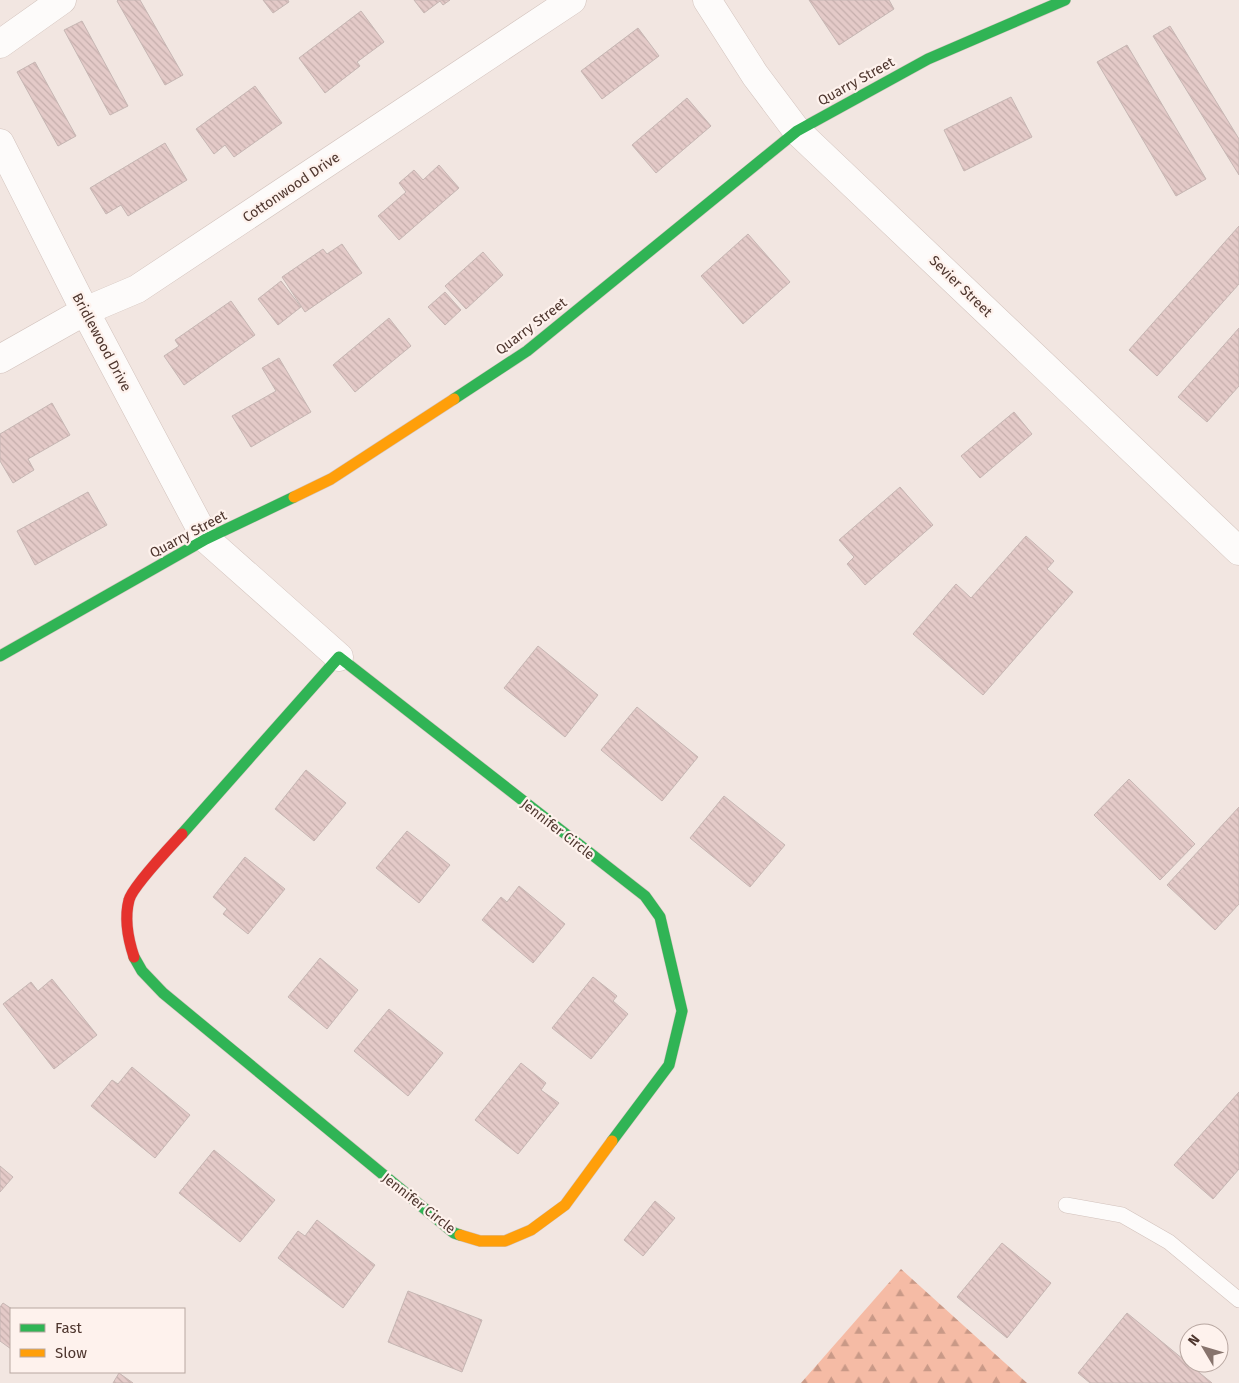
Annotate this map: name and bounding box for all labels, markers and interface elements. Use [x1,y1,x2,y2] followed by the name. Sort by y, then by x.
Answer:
[815,53,898,109] street label: Quarry Street
[240,149,343,226] street label: Cottonwood Drive
[926,252,996,321] street label: Sevier Street
[68,290,135,394] street label: Bridlewood Drive
[492,294,571,359] street label: Quarry Street
[147,507,231,562] street label: Quarry Street
[518,795,598,863] street label: Jennifer Circle
[379,1169,459,1237] street label: Jennifer Circle
[10,1308,185,1373] legend
[55,1319,82,1337] text: Fast
[1179,1323,1229,1373] north arrow
[1185,1331,1204,1349] text: N
[55,1344,87,1362] text: Slow

